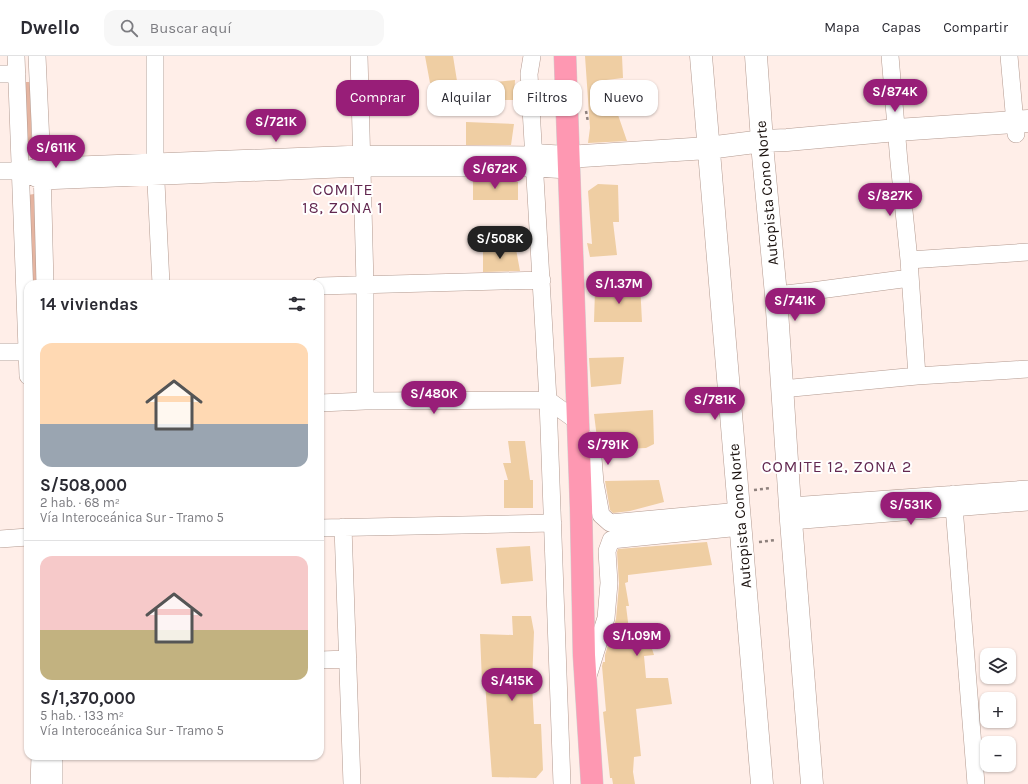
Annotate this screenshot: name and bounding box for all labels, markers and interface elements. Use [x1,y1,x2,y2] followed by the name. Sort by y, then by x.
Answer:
[104,10,384,46] search box
[20,17,80,39] text: Dwello
[118,17,140,39] icon: search
[150,19,232,37] text: Buscar aquí
[824,19,860,36] text: Mapa
[882,19,921,36] text: Capas
[943,19,1008,36] text: Compartir
[862,79,928,113] pin: S/874K
[336,80,419,116] chip: Comprar
[427,80,505,116] chip: Alquilar
[513,80,582,116] chip: Filtros
[590,80,658,116] chip: Nuevo
[872,84,918,99] text: S/874K
[243,109,309,143] pin: S/721K
[255,114,297,129] text: S/721K
[752,120,782,266] street label: Autopista Cono Norte
[23,135,89,169] pin: S/611K
[36,140,76,155] text: S/611K
[462,156,528,190] pin: S/672K
[472,161,518,176] text: S/672K
[302,180,384,217] district label: COMITE 18, ZONA 1
[857,183,923,217] pin: S/827K
[867,188,913,203] text: S/827K
[467,226,533,260] pin: S/508K
[476,231,524,246] text: S/508K
[582,271,656,305] pin: S/1.37M
[595,276,643,291] text: S/1.37M
[762,288,828,322] pin: S/741K
[286,293,308,315] icon: filters
[774,293,816,308] text: S/741K
[40,294,138,314] text: 14 viviendas
[138,369,210,441] icon: home
[401,381,467,415] pin: S/480K
[410,386,458,401] text: S/480K
[682,387,748,421] pin: S/781K
[694,392,736,407] text: S/781K
[575,432,641,466] pin: S/791K
[587,437,629,452] text: S/791K
[725,443,755,589] street label: Autopista Cono Norte
[762,457,912,476] district label: COMITE 12, ZONA 2
[40,475,127,495] text: S/508,000
[878,492,944,526] pin: S/531K
[40,495,120,510] text: 2 hab. · 68 m²
[889,497,933,512] text: S/531K
[40,510,224,525] text: Vía Interoceánica Sur - Tramo 5
[138,582,210,654] icon: home
[600,623,674,657] pin: S/1.09M
[612,628,662,643] text: S/1.09M
[980,648,1016,772] map controls
[980,648,1016,684] button: layers
[479,668,545,702] pin: S/415K
[491,673,533,688] text: S/415K
[40,688,136,708] text: S/1,370,000
[980,692,1016,728] button: +
[40,708,124,723] text: 5 hab. · 133 m²
[40,723,224,738] text: Vía Interoceánica Sur - Tramo 5
[980,736,1016,772] button: −

